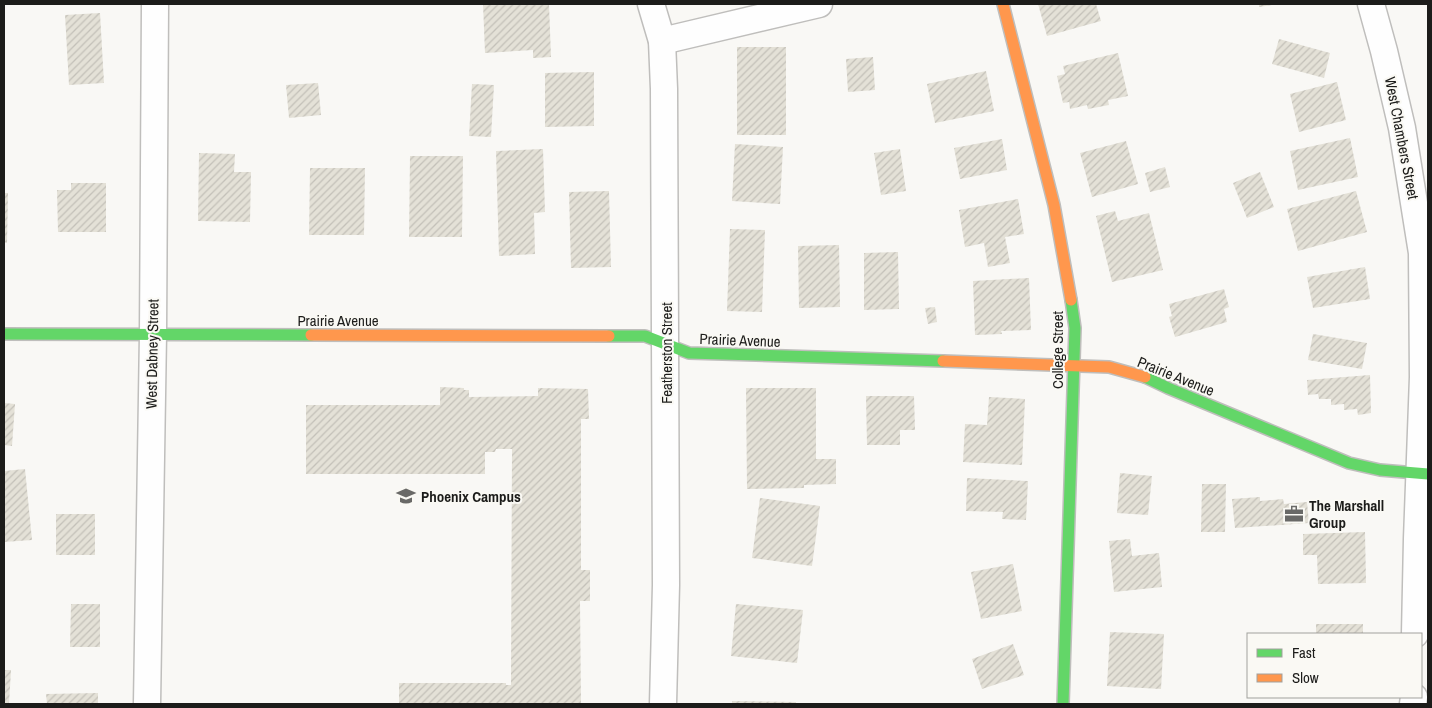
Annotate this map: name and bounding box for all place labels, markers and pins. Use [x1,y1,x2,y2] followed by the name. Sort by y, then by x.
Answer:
[395,485,417,507] school or university icon: Phoenix Campus
[421,486,521,507] place label: Phoenix Campus
[1309,495,1384,533] place label: The Marshall Group
[1283,503,1305,525] office icon: The Marshall Group

